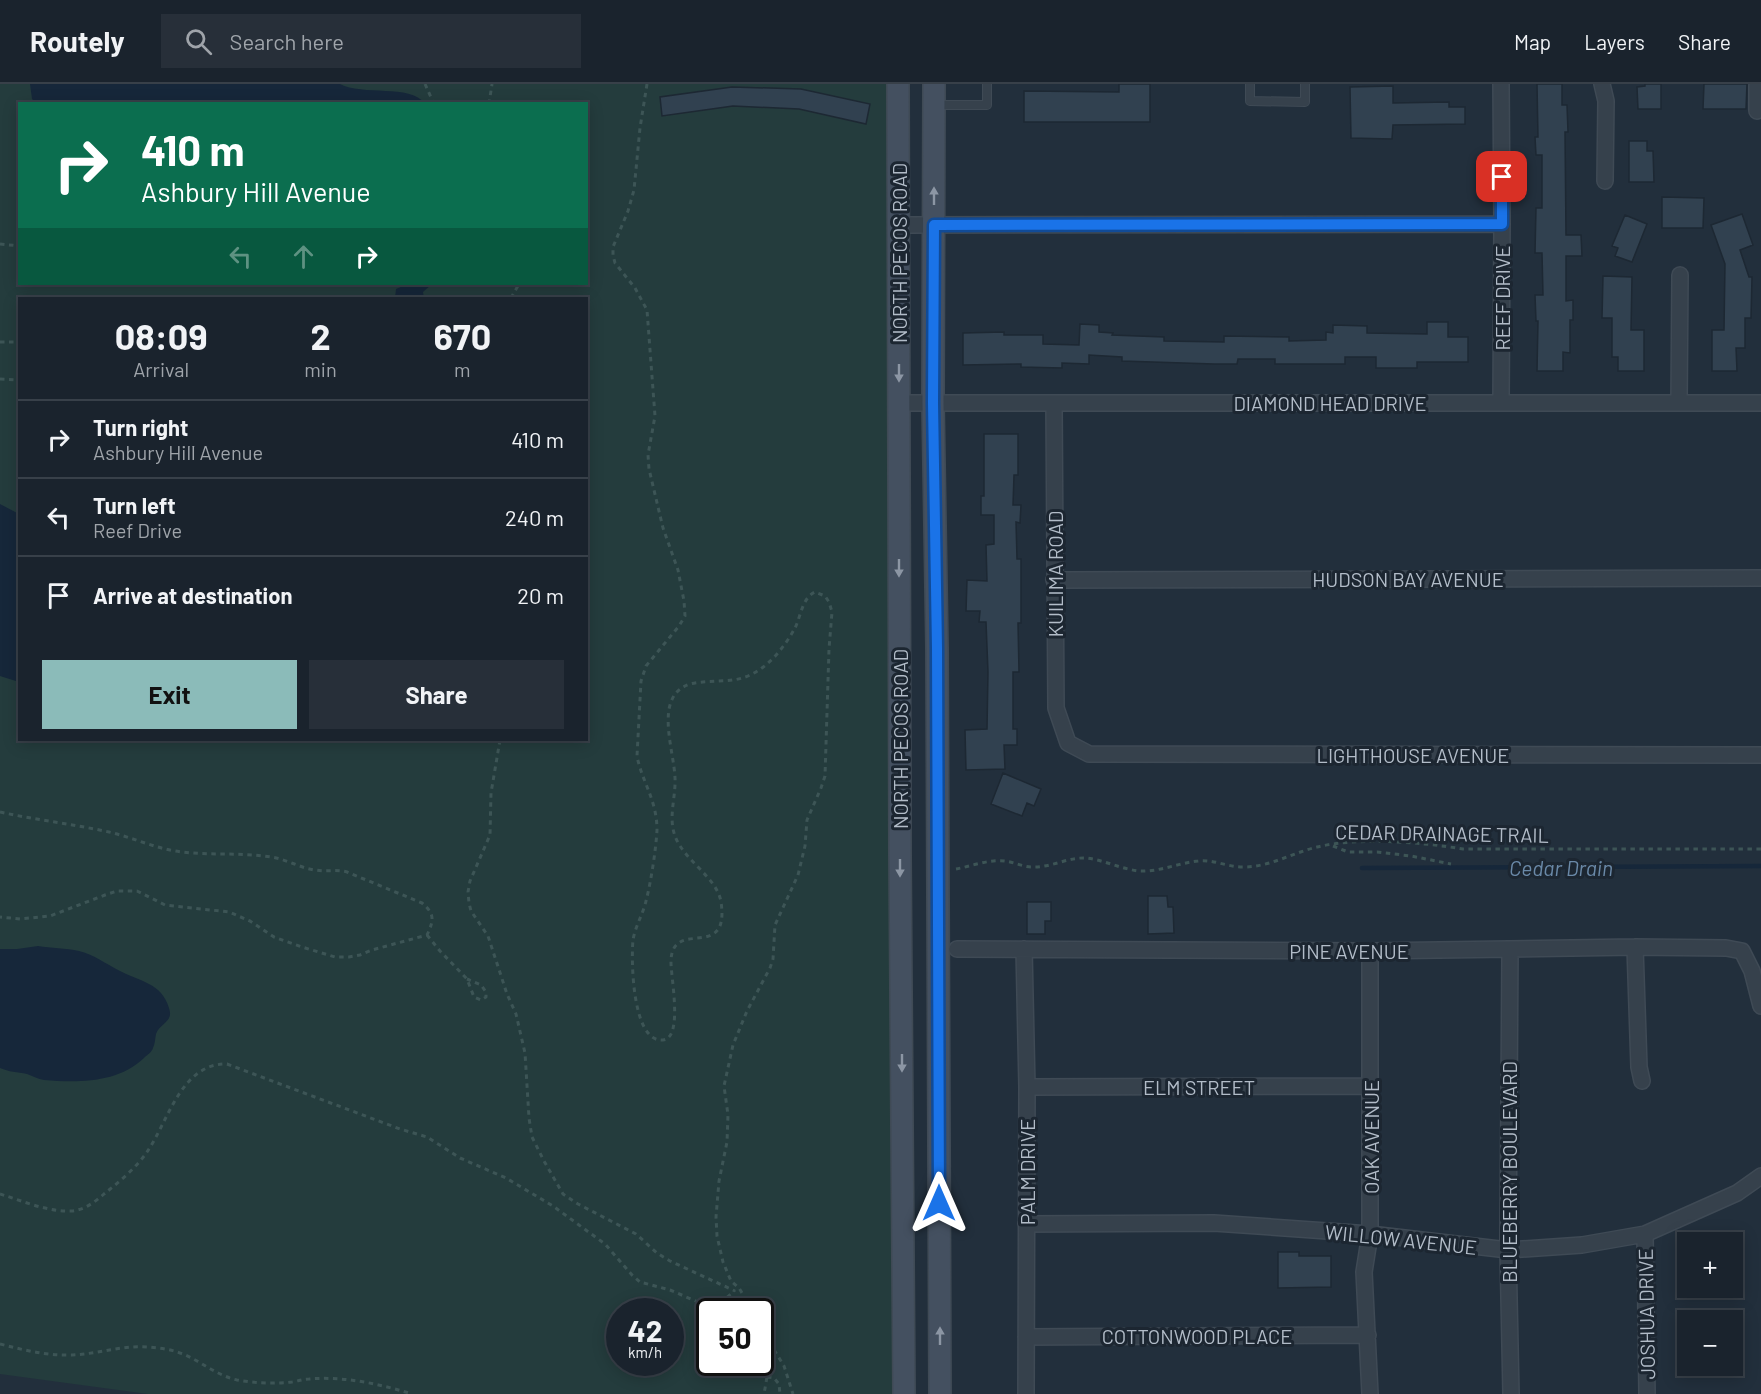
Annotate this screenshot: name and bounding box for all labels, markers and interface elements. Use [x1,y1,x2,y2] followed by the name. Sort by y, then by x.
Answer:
[161,14,581,68] search box
[30,24,125,58] text: Routely
[182,25,215,58] icon: search
[230,28,344,54] text: Search here
[1514,29,1551,54] text: Map
[1584,29,1645,54] text: Layers
[1678,29,1731,54] text: Share
[141,124,245,174] text: 410 m
[42,126,120,204] icon: right
[1476,151,1527,202] pin
[1485,160,1518,193] icon: arrive
[887,163,911,343] street label: NORTH PECOS ROAD
[141,175,371,207] text: Ashbury Hill Avenue
[929,186,939,205] one-way arrow
[224,240,257,273] icon: left
[287,240,320,273] icon: ahead
[350,240,383,273] icon: right
[1490,245,1514,351] street label: REEF DRIVE
[115,314,208,357] text: 08:09
[310,314,331,357] text: 2
[433,314,491,357] text: 670
[133,357,189,381] text: Arrival
[304,357,337,381] text: min
[454,357,471,381] text: m
[894,364,904,383] one-way arrow
[1233,391,1427,415] street label: DIAMOND HEAD DRIVE
[93,414,188,440] text: Turn right
[42,423,75,456] icon: right
[511,426,564,452] text: 410 m
[93,440,263,464] text: Ashbury Hill Avenue
[93,492,176,518] text: Turn left
[42,501,75,534] icon: left
[505,504,564,530] text: 240 m
[1043,511,1067,637] street label: KUILIMA ROAD
[93,518,182,542] text: Reef Drive
[894,559,904,578] one-way arrow
[1312,567,1504,591] street label: HUDSON BAY AVENUE
[42,579,75,612] icon: arrive
[93,582,292,608] text: Arrive at destination
[517,582,564,608] text: 20 m
[888,649,912,829] street label: NORTH PECOS ROAD
[42,660,297,729] button: Exit
[309,660,564,729] button: Share
[1317,743,1509,767] street label: LIGHTHOUSE AVENUE
[1335,819,1549,847] street label: CEDAR DRAINAGE TRAIL
[1509,855,1613,880] water label: Cedar Drain
[895,859,905,878] one-way arrow
[1289,939,1409,963] street label: PINE AVENUE
[897,1054,907,1073] one-way arrow
[1497,1061,1521,1283] street label: BLUEBERRY BOULEVARD
[1143,1075,1255,1099] street label: ELM STREET
[1359,1080,1383,1194] street label: OAK AVENUE
[1015,1119,1039,1225] street label: PALM DRIVE
[907,1171,971,1235] position arrow
[1324,1219,1478,1259] street label: WILLOW AVENUE
[1677,1232,1743,1376] map controls
[1677,1232,1743,1298] button: +
[1633,1248,1659,1380] street label: JOSHUA DRIVE
[696,1298,774,1376] speed limit sign: 50
[1677,1310,1743,1376] button: −
[628,1312,662,1348] text: 42
[1102,1324,1292,1348] street label: COTTONWOOD PLACE
[935,1326,945,1345] one-way arrow
[628,1343,662,1361] text: km/h

